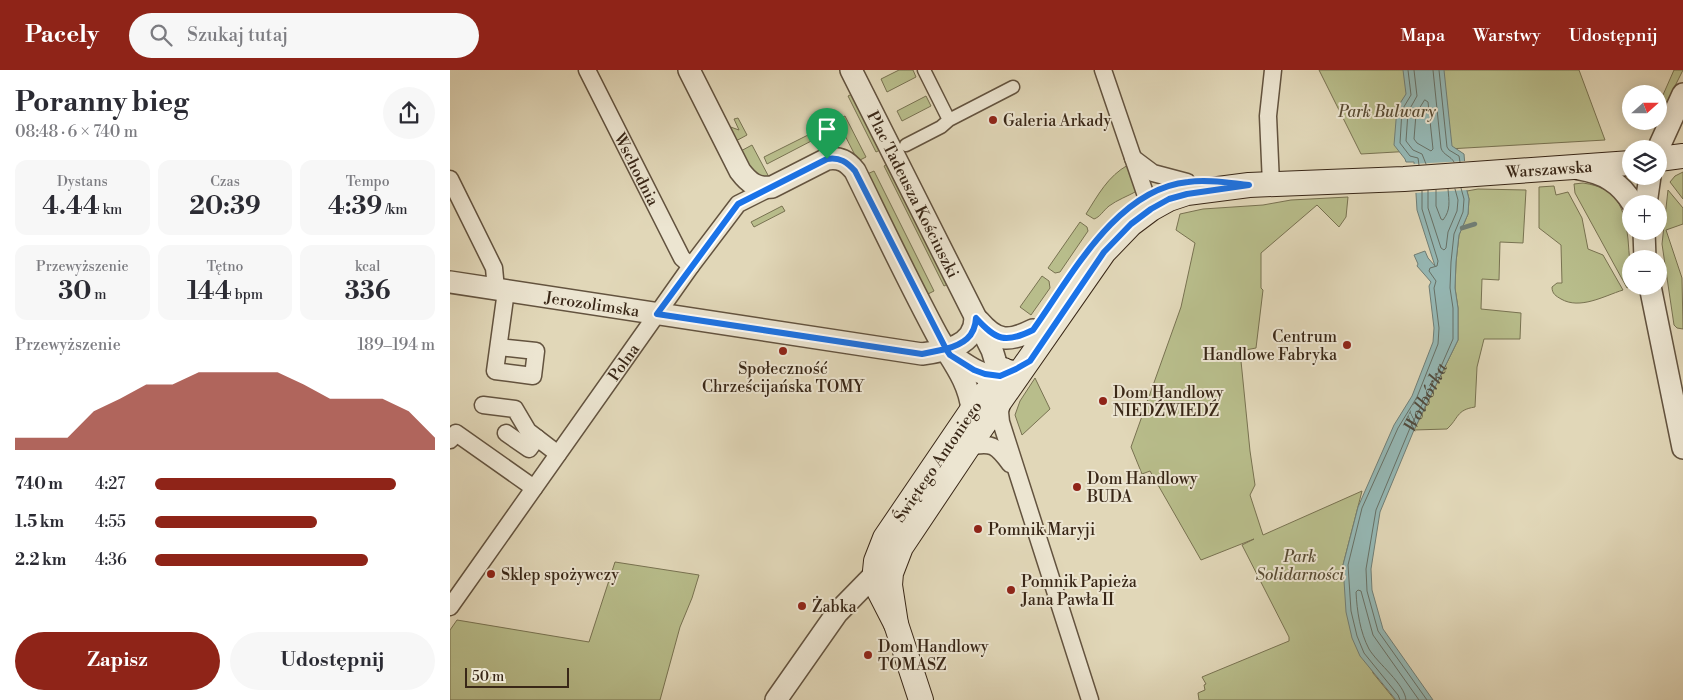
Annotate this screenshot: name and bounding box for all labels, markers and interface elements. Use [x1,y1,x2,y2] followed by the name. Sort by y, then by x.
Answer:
[129,13,479,58] search box
[25,20,99,50] text: Pacely
[147,21,175,49] icon: search
[187,23,288,47] text: Szukaj tutaj
[1401,24,1445,47] text: Mapa
[1473,24,1541,47] text: Warstwy
[1569,24,1658,47] text: Udostępnij
[15,85,189,120] text: Poranny bieg
[1622,85,1668,130] north arrow
[1622,85,1667,295] map controls
[383,87,435,139] button: share
[1337,102,1436,122] park label: Park Bulwary
[806,108,848,159] pin
[862,108,963,281] street label: Plac Tadeusza Kościuszki
[1003,111,1112,131] place label: Galeria Arkady
[987,114,999,126] marker: Galeria Arkady
[813,115,841,143] icon: arrive
[15,122,138,142] text: 08:48 · 6 × 740 m
[609,129,663,210] street label: Wschodnia
[1622,140,1667,185] button: layers
[1504,157,1594,183] street label: Warszawska
[57,173,108,191] text: Dystans
[210,173,240,191] text: Czas
[346,173,390,191] text: Tempo
[42,191,100,222] text: 4.44
[189,191,261,222] text: 20:39
[328,191,382,222] text: 4:39
[1622,195,1667,240] button: +
[100,201,122,219] text: km
[382,201,407,219] text: /km
[1622,250,1667,295] button: −
[36,258,129,276] text: Przewyższenie
[207,258,243,276] text: Tętno
[355,258,380,276] text: kcal
[58,276,91,307] text: 30
[187,276,232,307] text: 144
[345,276,391,307] text: 336
[91,286,107,304] text: m
[232,286,263,304] text: bpm
[543,287,642,322] street label: Jerozolimska
[1203,327,1338,365] place label: Centrum Handlowe Fabryka
[15,335,121,355] text: Przewyższenie
[358,335,435,355] text: 189–194 m
[604,339,645,385] street label: Polna
[1341,339,1353,351] marker: Centrum Handlowe Fabryka
[777,345,789,357] marker: Społeczność Chrześcijańska TOMY
[702,359,865,397] place label: Społeczność Chrześcijańska TOMY
[1399,359,1453,436] water label: Wolbórka
[1113,383,1224,421] place label: Dom Handlowy NIEDŹWIEDŹ
[1097,395,1109,407] marker: Dom Handlowy NIEDŹWIEDŹ
[888,397,987,526] street label: Świętego Antoniego
[1086,469,1198,507] place label: Dom Handlowy BUDA
[15,474,63,494] text: 740 m
[95,474,125,494] text: 4:27
[1071,481,1083,493] marker: Dom Handlowy BUDA
[15,512,64,532] text: 1.5 km
[95,512,126,532] text: 4:55
[988,520,1095,540] place label: Pomnik Maryji
[972,523,984,535] marker: Pomnik Maryji
[1256,547,1344,585] park label: Park Solidarności
[15,550,66,570] text: 2.2 km
[95,550,127,570] text: 4:36
[501,565,619,585] place label: Sklep spożywczy
[485,568,497,580] marker: Sklep spożywczy
[1020,572,1138,610] place label: Pomnik Papieża Jana Pawła II
[1005,584,1017,596] marker: Pomnik Papieża Jana Pawła II
[812,595,857,617] place label: Żabka
[796,600,808,612] marker: Żabka
[15,632,220,690] button: Zapisz
[230,632,435,690] button: Udostępnij
[878,637,989,675] place label: Dom Handlowy TOMASZ
[862,649,874,661] marker: Dom Handlowy TOMASZ
[465,665,569,688] scale bar
[472,668,504,686] text: 50 m

